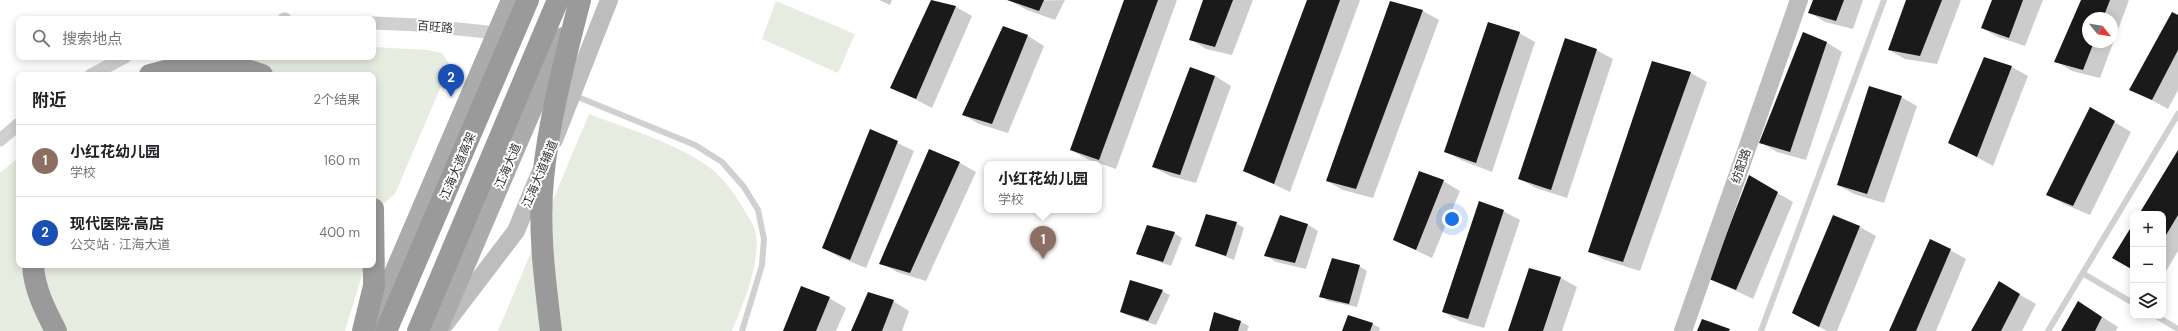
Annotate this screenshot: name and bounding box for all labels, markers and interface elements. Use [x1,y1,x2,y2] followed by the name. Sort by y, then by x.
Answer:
[2082,12,2118,48] north arrow
[16,16,376,60] search box
[416,17,454,37] street label: 百旺路
[30,27,52,49] icon: search
[62,29,122,49] text: 搜索地点
[438,64,464,97] pin: 2
[32,89,66,111] text: 附近
[314,91,360,108] text: 2个结果
[437,130,479,202] street label: 江海大道高架
[519,138,561,210] street label: 江海大道辅道
[491,141,525,191] street label: 江海大道
[70,142,160,162] text: 小红花幼儿园
[1728,146,1754,186] street label: 纺配路
[43,152,47,169] text: 1
[324,152,360,169] text: 160 m
[984,161,1102,213] popup
[70,164,96,181] text: 学校
[998,169,1088,189] text: 小红花幼儿园
[998,191,1024,208] text: 学校
[1442,209,1462,229] your location
[2130,211,2166,319] map controls
[2130,211,2166,247] button: +
[70,214,164,234] text: 现代医院·高店
[41,224,49,241] text: 2
[319,224,360,241] text: 400 m
[1030,226,1056,259] pin: 1
[70,236,171,253] text: 公交站 · 江海大道
[2130,247,2166,283] button: −
[2130,283,2166,319] button: layers

